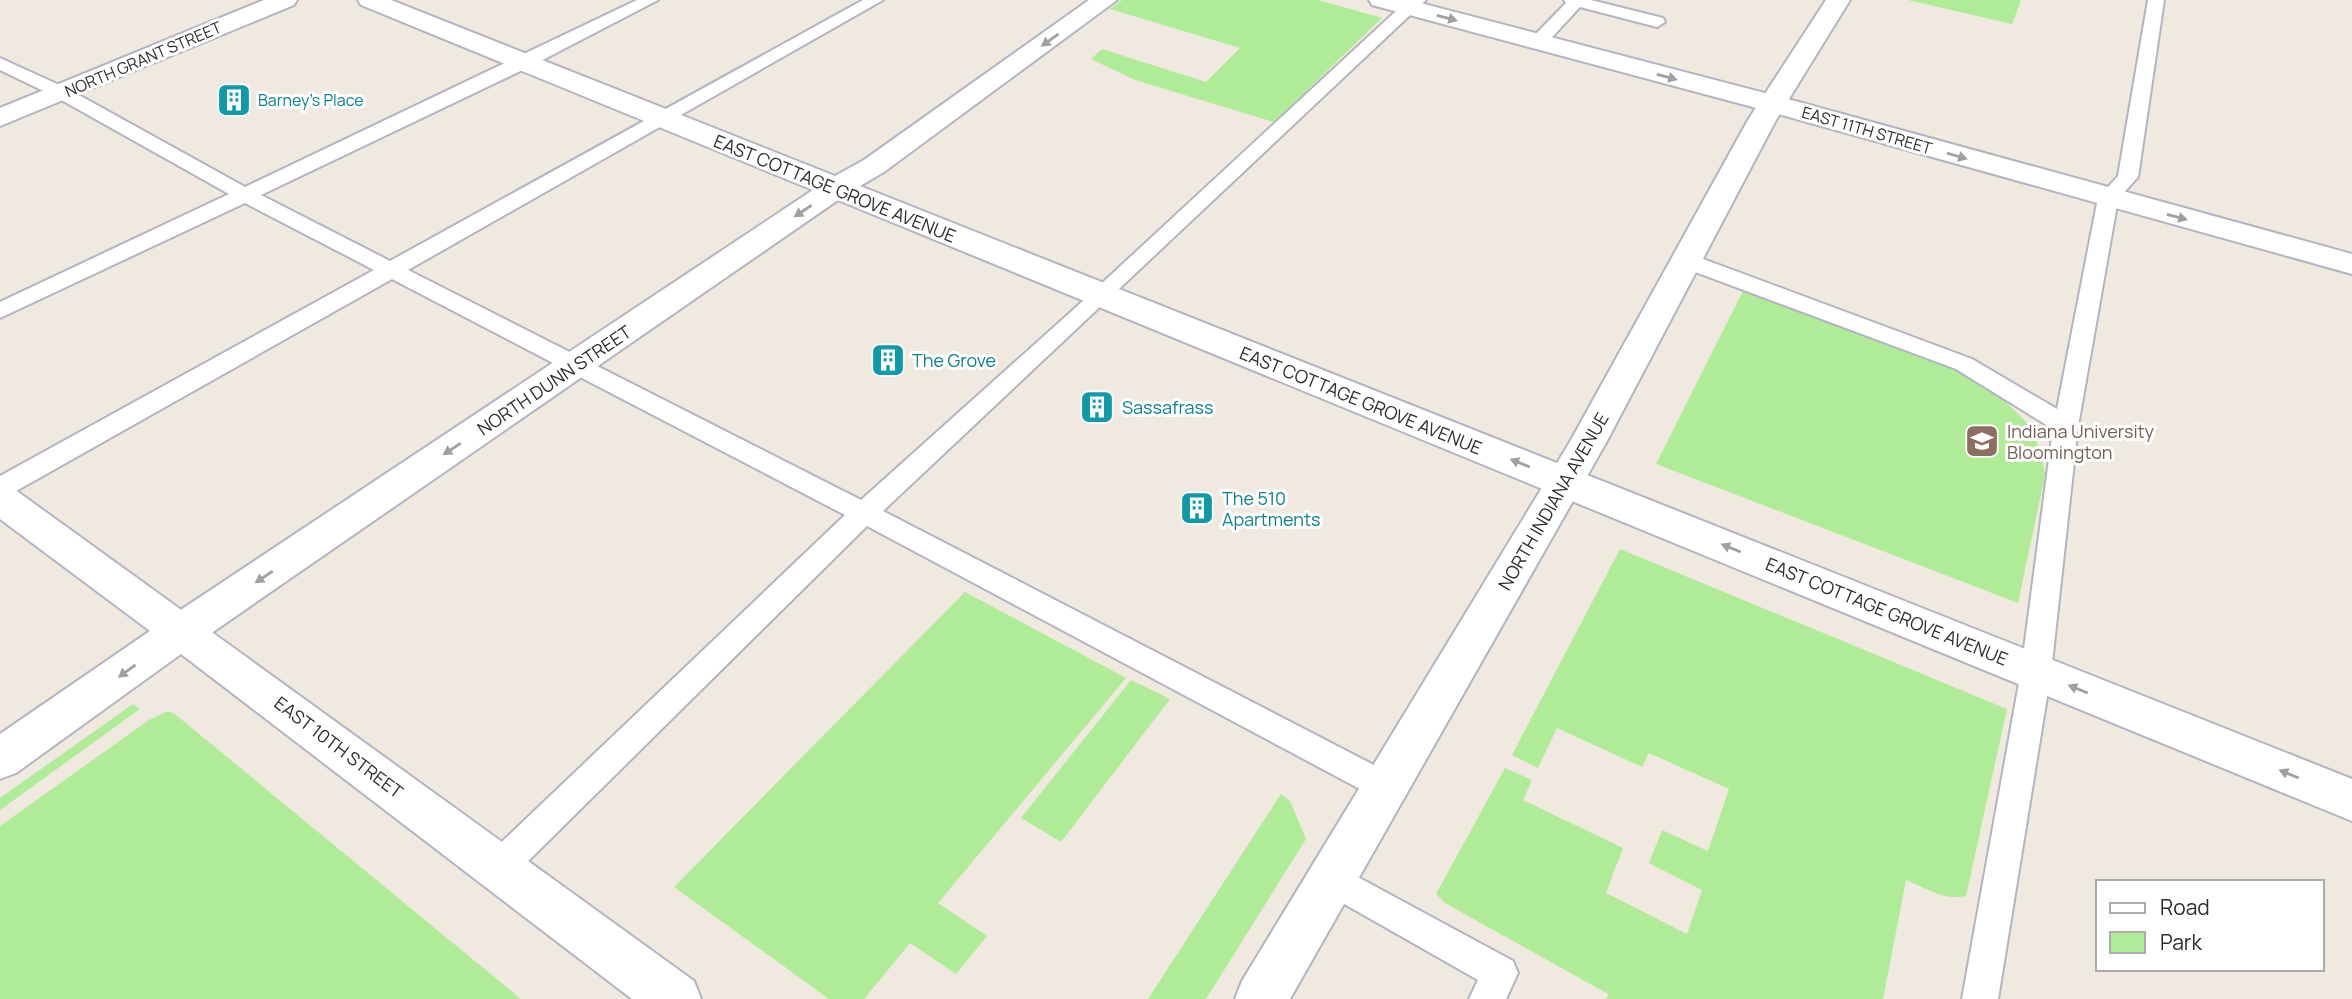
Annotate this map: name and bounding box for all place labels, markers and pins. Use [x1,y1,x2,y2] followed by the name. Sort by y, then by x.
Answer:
[215,81,253,119] building icon: Barney's Place
[258,89,364,111] place label: Barney's Place
[869,341,907,379] building icon: The Grove
[912,348,996,372] place label: The Grove
[1078,388,1116,426] building icon: Sassafrass
[1122,395,1213,419] place label: Sassafrass
[2007,419,2155,464] place label: Indiana University Bloomington
[1963,422,2001,460] school or university icon: Indiana University Bloomington
[1222,486,1321,531] place label: The 510 Apartments
[1178,489,1216,527] building icon: The 510 Apartments

